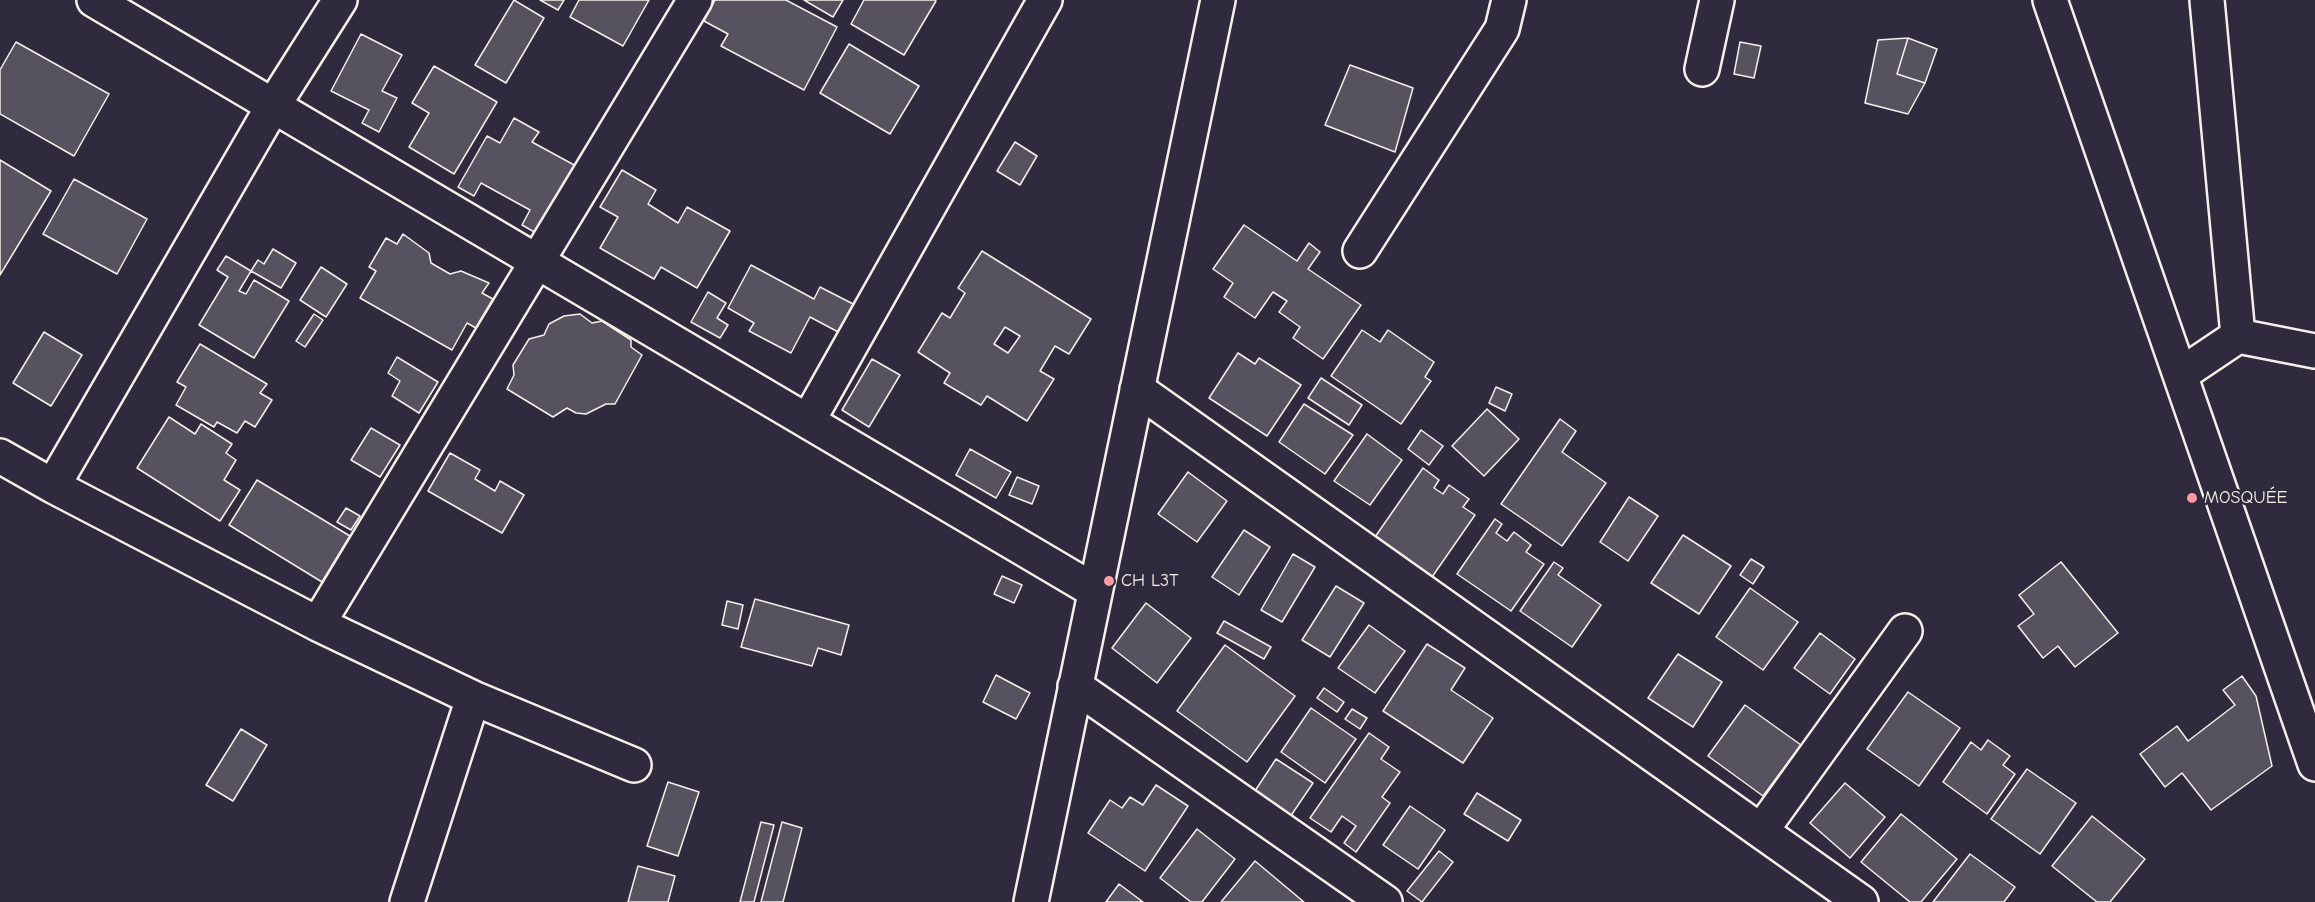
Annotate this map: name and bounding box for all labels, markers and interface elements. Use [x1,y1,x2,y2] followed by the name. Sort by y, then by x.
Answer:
[2204,487,2287,509] place label: MOSQUÉE
[2185,491,2199,505] marker: MOSQUÉE
[1121,570,1179,592] place label: CH L3T
[1102,574,1116,588] marker: CH L3T

